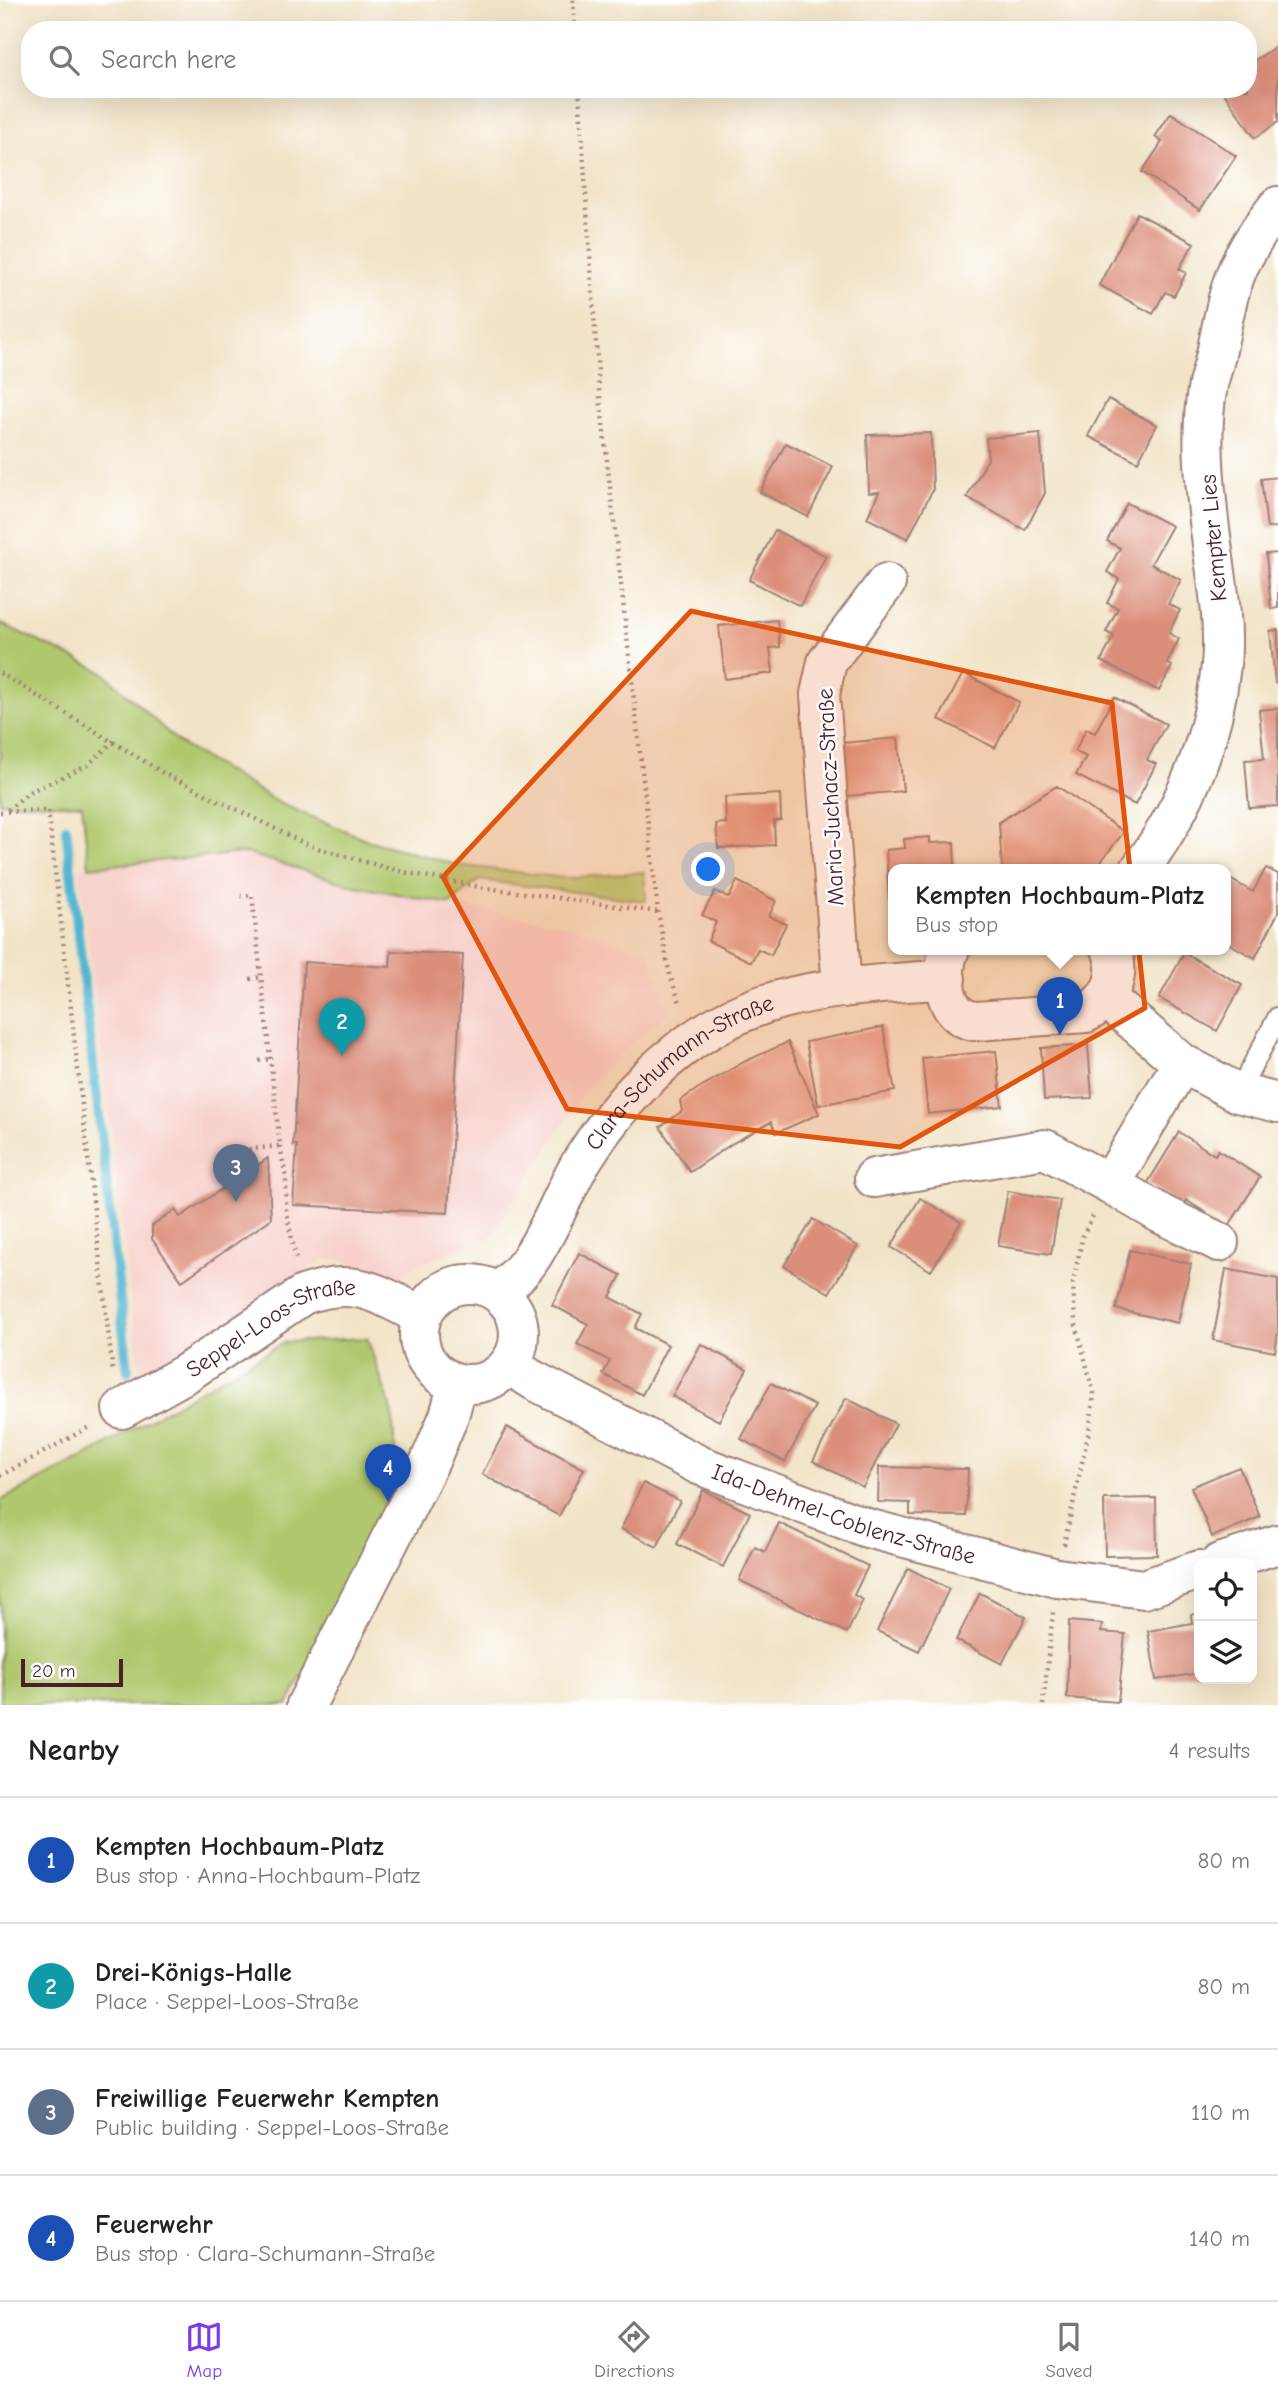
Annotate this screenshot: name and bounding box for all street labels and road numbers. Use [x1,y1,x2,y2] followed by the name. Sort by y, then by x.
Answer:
[1194,473,1233,603] street label: Kempter Lies
[811,687,850,906] street label: Maria-Juchacz-Straße
[580,989,777,1156] street label: Clara-Schumann-Straße
[181,1274,357,1383] street label: Seppel-Loos-Straße
[708,1458,979,1570] street label: Ida-Dehmel-Coblenz-Straße

